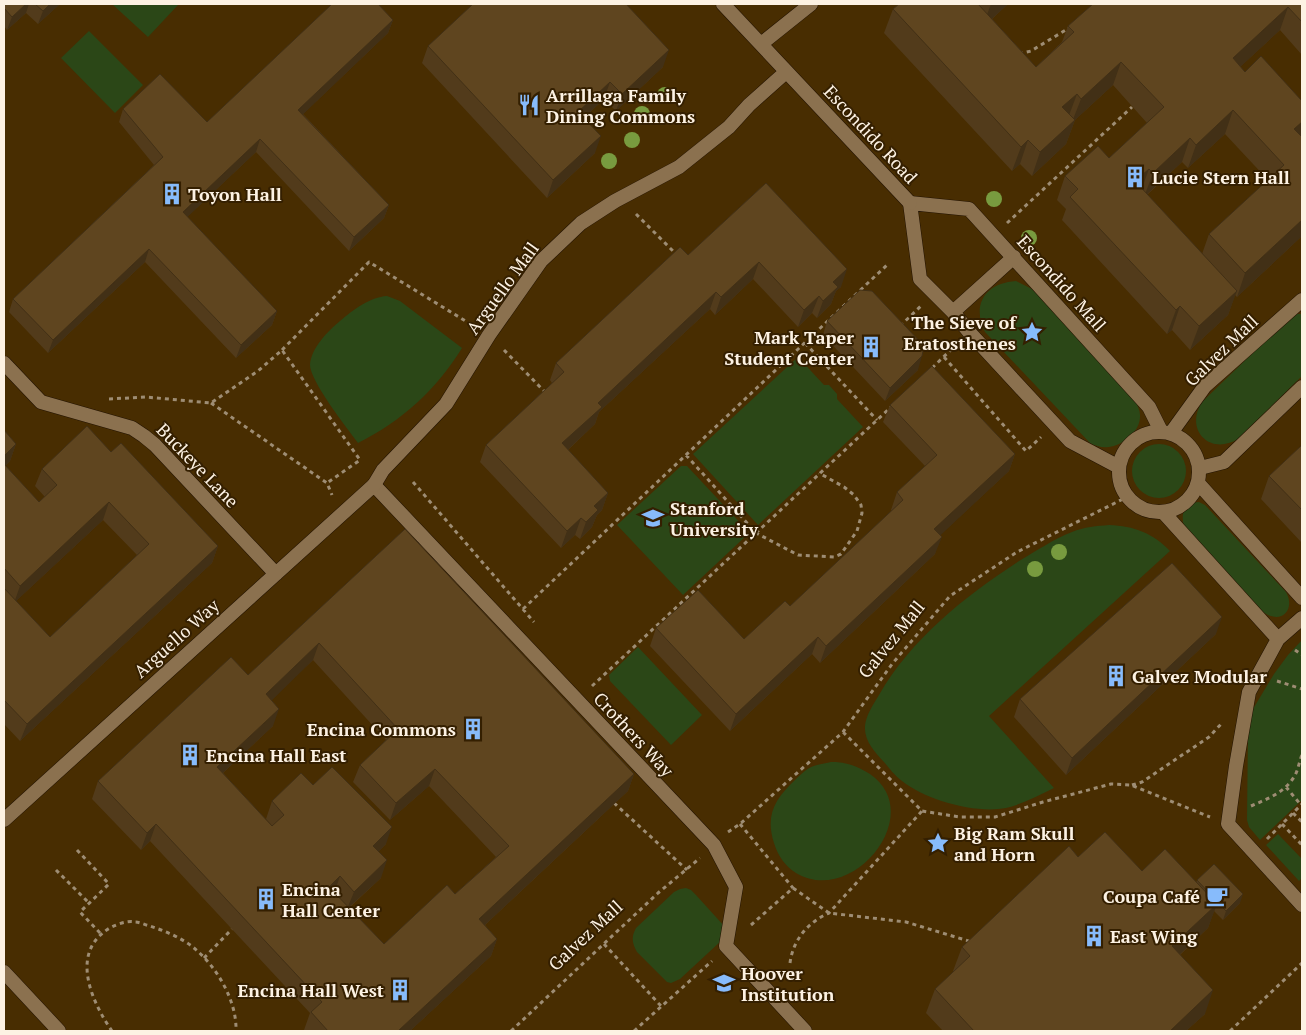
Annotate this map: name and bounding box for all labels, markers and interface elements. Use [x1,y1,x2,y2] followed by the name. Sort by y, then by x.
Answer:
[819,79,923,189] street label: Escondido Road
[546,83,695,128] place label: Arrillaga Family Dining Commons
[516,92,542,118] restaurant icon: Arrillaga Family Dining Commons
[1122,164,1148,190] building icon: Lucie Stern Hall
[1152,165,1290,189] place label: Lucie Stern Hall
[159,181,185,207] building icon: Toyon Hall
[188,182,282,206] place label: Toyon Hall
[1012,230,1112,336] street label: Escondido Mall
[460,237,544,339] street label: Arguello Mall
[1179,309,1263,391] street label: Galvez Mall
[904,310,1017,355] place label: The Sieve of Eratosthenes
[1019,319,1045,345] place icon: The Sieve of Eratosthenes
[724,325,854,370] place label: Mark Taper Student Center
[858,334,884,360] building icon: Mark Taper Student Center
[152,418,244,512] street label: Buckeye Lane
[670,496,758,541] place label: Stanford University
[640,505,666,531] school or university icon: Stanford University
[128,593,224,683] street label: Arguello Way
[852,595,930,683] street label: Galvez Mall
[1103,663,1129,689] building icon: Galvez Modular
[1132,664,1267,688] place label: Galvez Modular
[589,687,680,782] street label: Crothers Way
[460,716,486,742] building icon: Encina Commons
[307,717,456,741] place label: Encina Commons
[177,742,203,768] building icon: Encina Hall East
[206,743,347,767] place label: Encina Hall East
[954,821,1074,866] place label: Big Ram Skull and Horn
[925,830,951,856] place icon: Big Ram Skull and Horn
[282,877,380,922] place label: Encina Hall Center
[1204,883,1230,909] cafe icon: Coupa Café
[1103,884,1200,908] place label: Coupa Café
[253,886,279,912] building icon: Encina Hall Center
[543,894,627,976] street label: Galvez Mall
[1081,923,1107,949] building icon: East Wing
[1110,924,1198,948] place label: East Wing
[741,961,835,1006] place label: Hoover Institution
[711,970,737,996] school or university icon: Hoover Institution
[387,977,413,1003] building icon: Encina Hall West
[237,978,384,1002] place label: Encina Hall West

